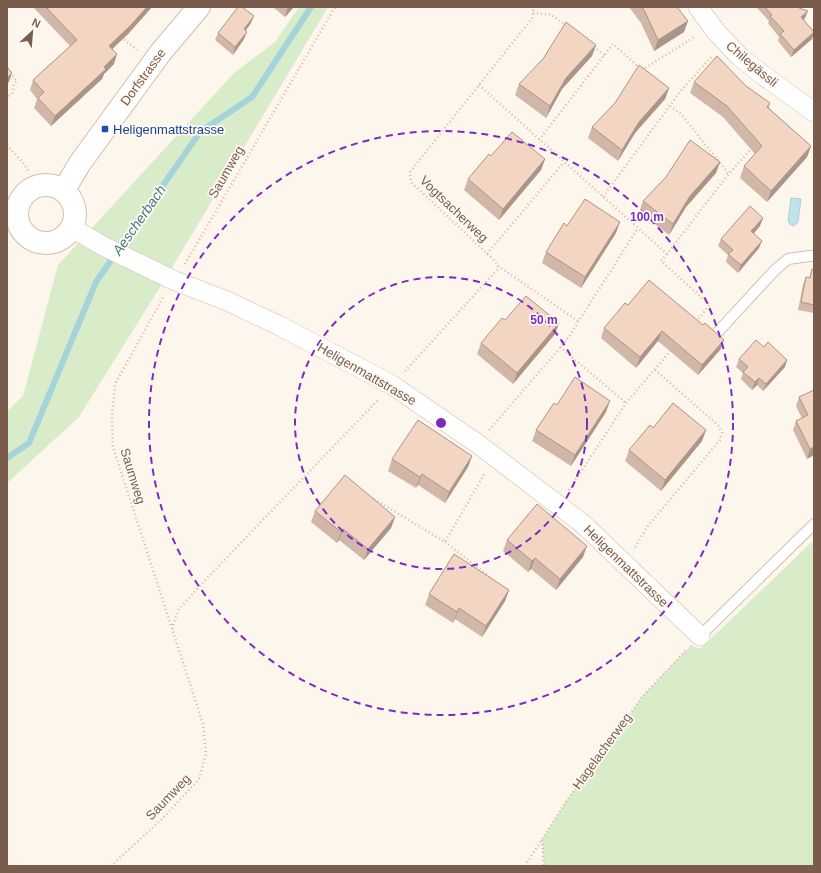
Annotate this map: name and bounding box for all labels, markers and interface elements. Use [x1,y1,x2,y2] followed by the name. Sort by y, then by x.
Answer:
[12,12,52,52] north arrow
[30,16,43,30] text: N
[723,38,781,90] street label: Chilegässli
[117,46,169,108] street label: Dorfstrasse
[113,122,224,137] place label: Heligenmattstrasse
[100,124,110,134] marker: Heligenmattstrasse
[205,143,247,201] street label: Saumweg
[417,173,491,245] street label: Vogtsacherweg
[108,182,169,259] water label: Aescherbach
[630,210,664,224] text: 100 m
[530,313,558,327] text: 50 m
[315,340,419,408] street label: Heligenmattstrasse
[434,416,448,430] centre of rings
[117,446,149,506] street label: Saumweg
[581,522,671,610] street label: Heligenmattstrasse
[569,710,635,792] street label: Hagelacherweg
[143,771,193,823] street label: Saumweg

